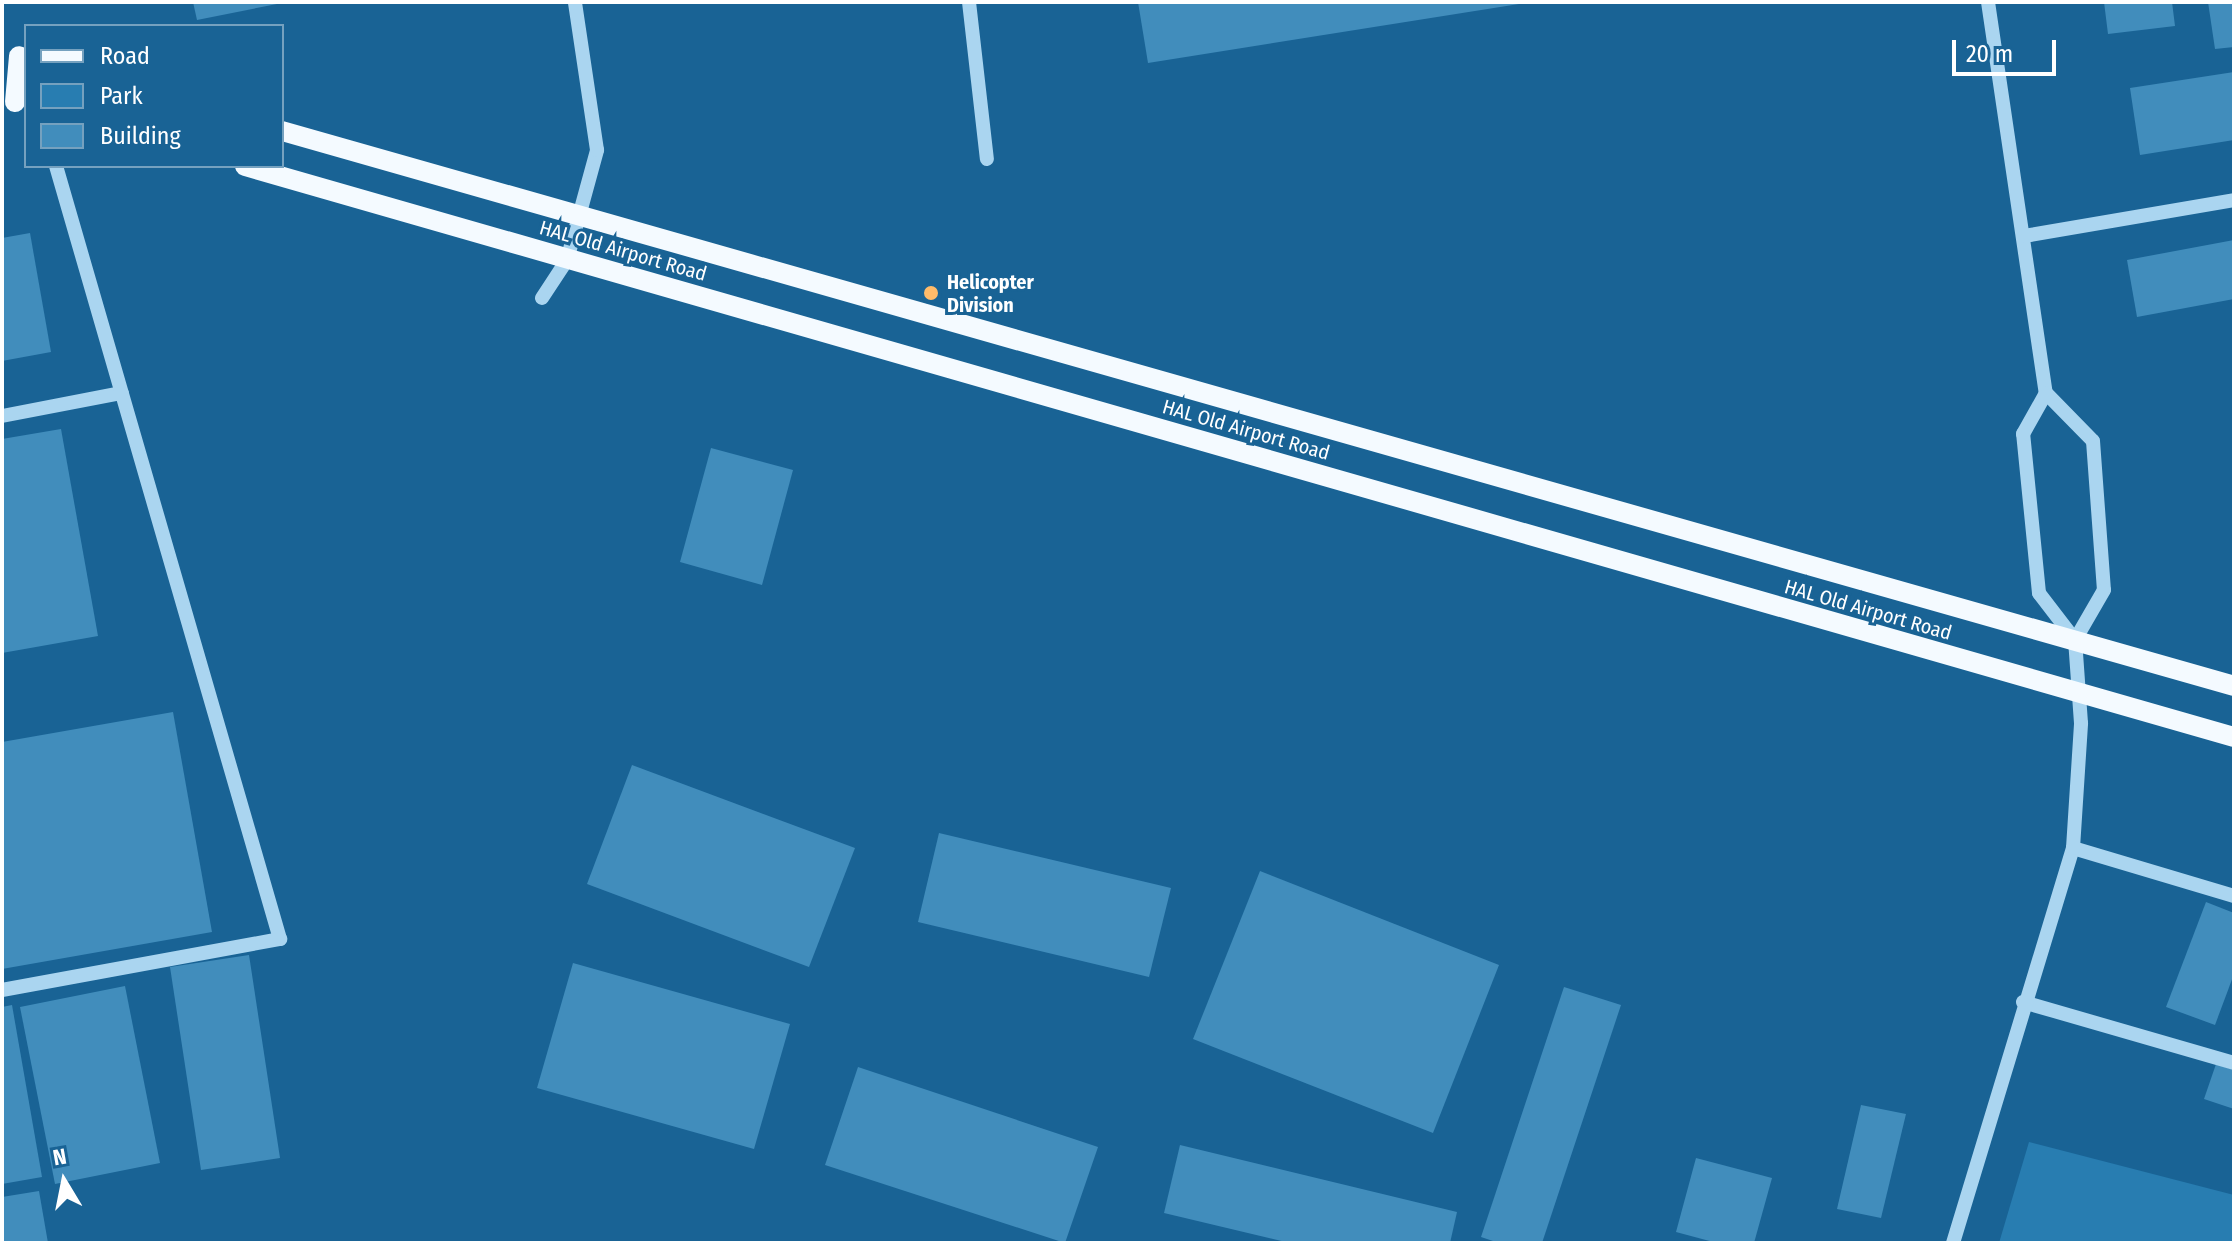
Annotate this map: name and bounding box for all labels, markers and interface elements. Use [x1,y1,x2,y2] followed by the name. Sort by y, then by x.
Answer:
[24,24,284,168] legend
[1956,24,2060,74] scale bar
[1966,40,2013,68] text: 20 m
[100,42,150,70] text: Road
[100,82,143,110] text: Park
[100,122,181,150] text: Building
[537,216,709,286] street label: HAL Old Airport Road
[947,270,1034,317] place label: Helicopter Division
[922,284,940,302] marker: Helicopter Division
[1160,395,1332,465] street label: HAL Old Airport Road
[1782,575,1954,645] street label: HAL Old Airport Road
[24,1141,104,1221] north arrow
[51,1142,69,1171] text: N

